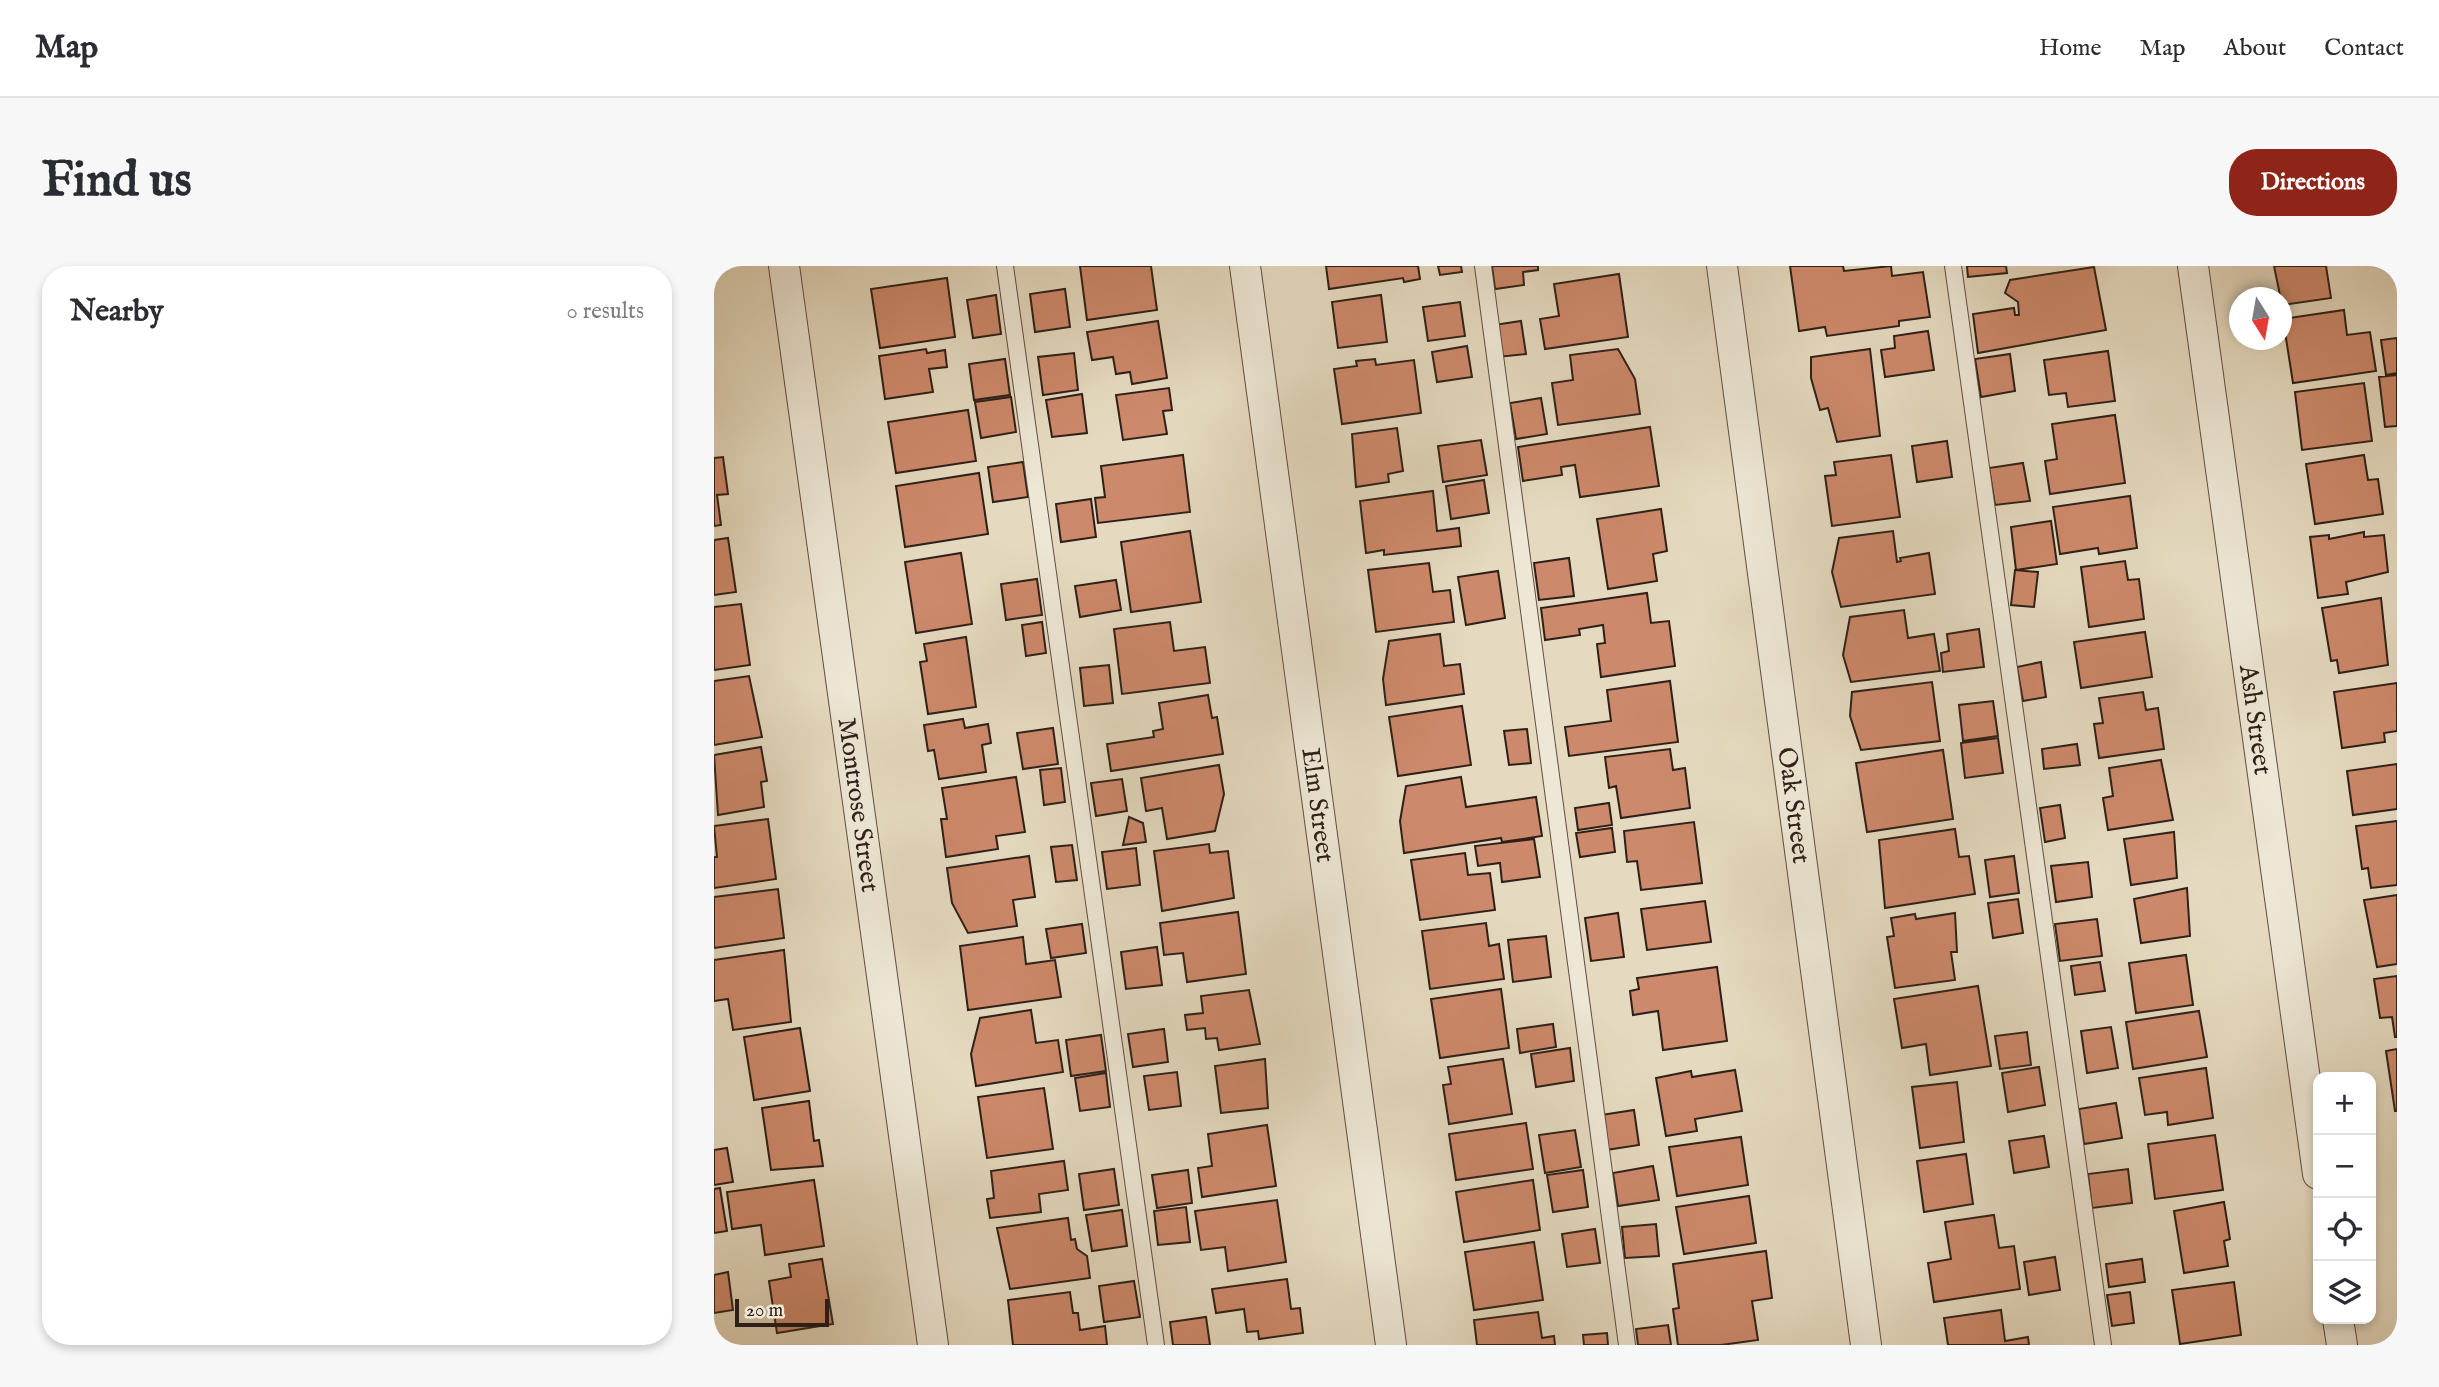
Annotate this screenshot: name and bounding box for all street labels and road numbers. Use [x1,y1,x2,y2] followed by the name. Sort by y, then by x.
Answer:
[2231,662,2279,777] street label: Ash Street
[830,716,887,894] street label: Montrose Street
[1770,745,1818,865] street label: Oak Street
[1294,746,1342,865] street label: Elm Street

